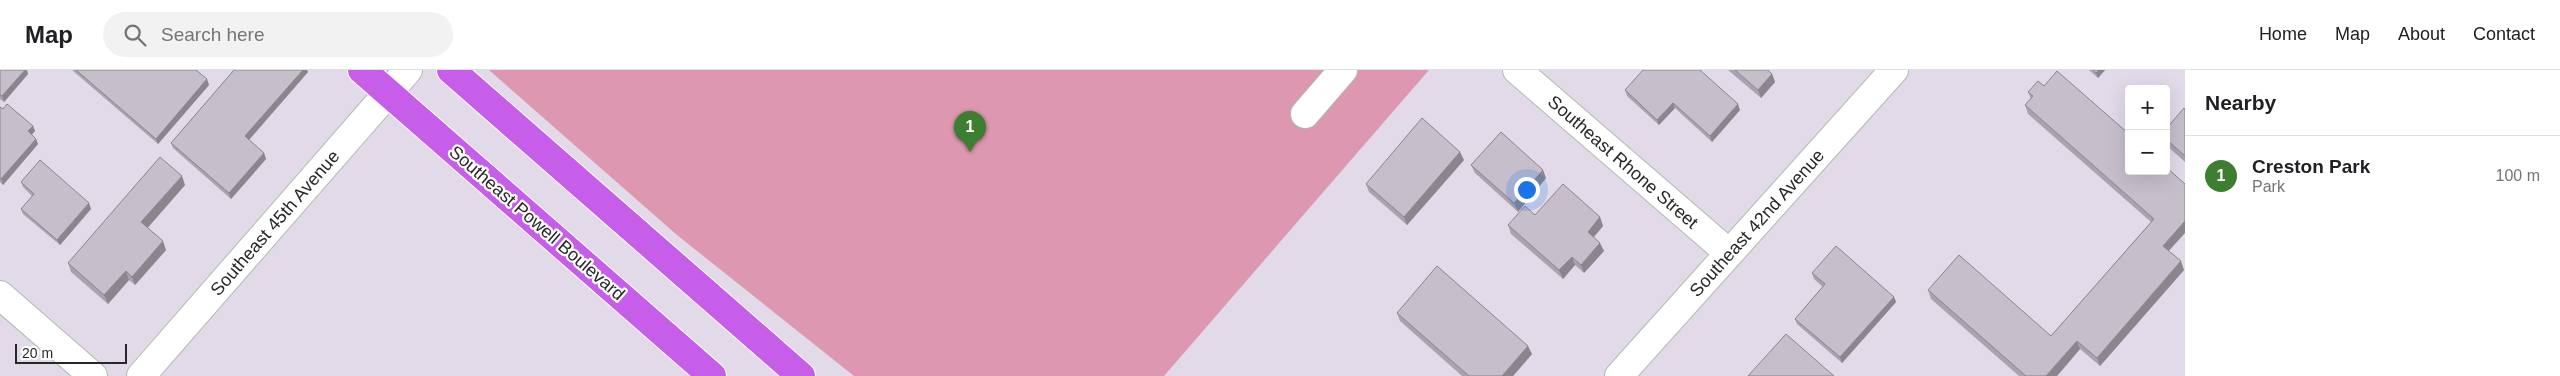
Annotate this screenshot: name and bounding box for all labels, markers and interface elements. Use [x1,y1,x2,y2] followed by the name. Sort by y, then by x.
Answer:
[103,12,453,57] search box
[25,21,73,48] text: Map
[121,21,149,49] icon: search
[161,24,265,45] text: Search here
[2259,24,2307,44] text: Home
[2335,24,2370,44] text: Map
[2398,24,2445,44] text: About
[2473,24,2535,44] text: Contact
[2125,85,2170,175] map controls
[2125,85,2170,130] button: +
[1544,91,1702,233] street label: Southeast Rhone Street
[2205,91,2276,114] text: Nearby
[954,111,986,152] pin: 1
[2125,130,2170,175] button: −
[445,142,629,304] street label: Southeast Powell Boulevard
[1686,145,1828,301] street label: Southeast 42nd Avenue
[206,146,344,300] street label: Southeast 45th Avenue
[2252,156,2370,177] text: Creston Park
[2217,167,2225,184] text: 1
[2496,167,2540,184] text: 100 m
[1514,177,1540,203] your location
[2252,178,2285,195] text: Park
[15,341,128,364] scale bar
[22,345,53,361] text: 20 m

